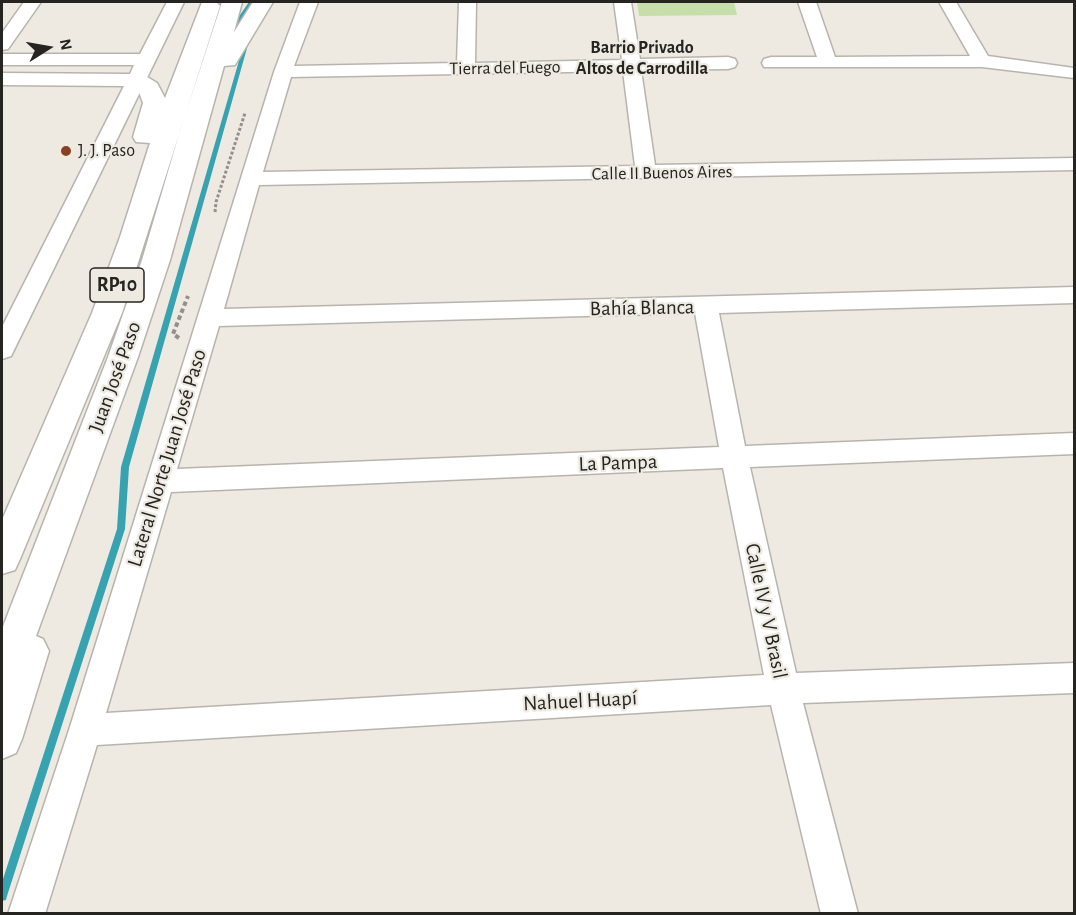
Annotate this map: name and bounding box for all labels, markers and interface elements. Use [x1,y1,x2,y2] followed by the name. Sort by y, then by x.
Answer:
[18,18,78,78] north arrow
[576,37,708,80] district label: Barrio Privado Altos de Carrodilla
[57,38,75,52] text: N
[449,56,561,80] street label: Tierra del Fuego
[78,140,135,162] place label: J. J. Paso
[59,144,73,158] marker: J. J. Paso
[591,161,733,185] street label: Calle II Buenos Aires
[90,268,144,302] road number: RP10
[590,294,694,322] street label: Bahía Blanca
[83,318,147,436] street label: Juan José Paso
[122,346,212,570] street label: Lateral Norte Juan José Paso
[578,449,658,477] street label: La Pampa
[739,541,793,681] street label: Calle IV y V Brasil
[522,685,638,717] street label: Nahuel Huapí

